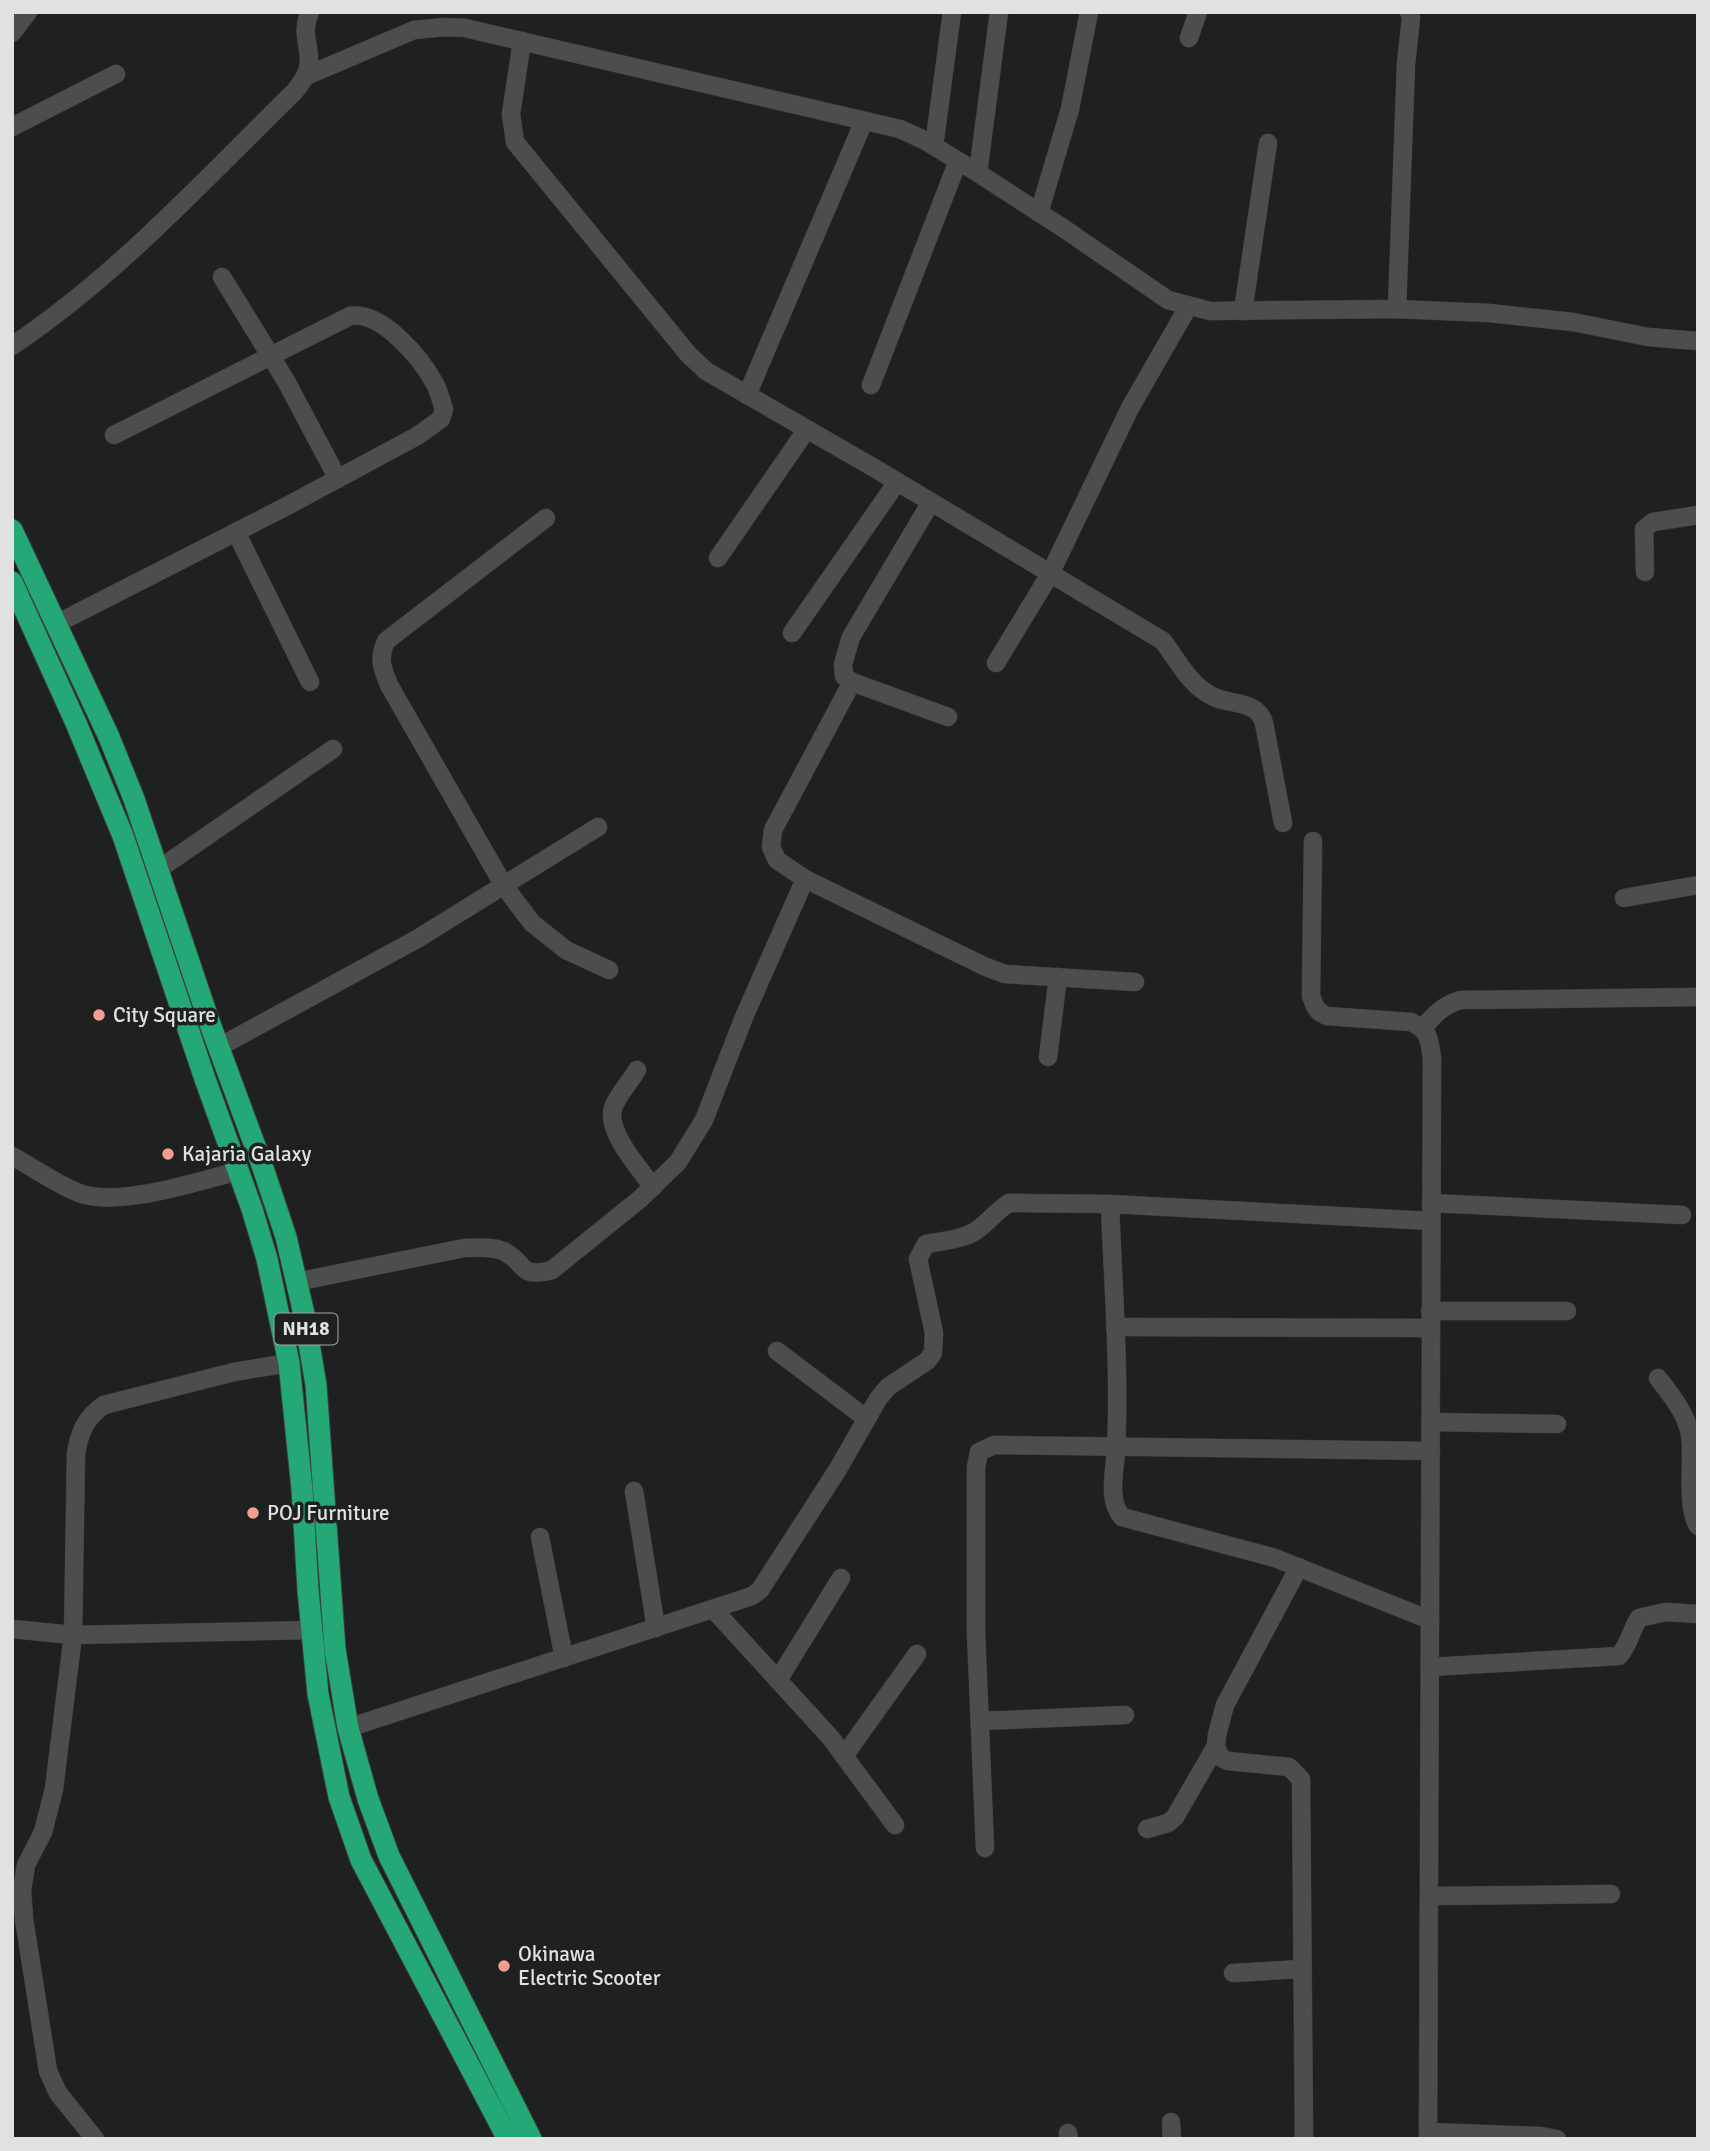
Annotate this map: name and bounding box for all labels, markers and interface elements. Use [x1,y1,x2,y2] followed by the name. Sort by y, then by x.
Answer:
[113,1002,216,1028] place label: City Square
[91,1007,107,1023] marker: City Square
[182,1141,311,1167] place label: Kajaria Galaxy
[160,1146,176,1162] marker: Kajaria Galaxy
[274,1314,338,1344] road number: NH18
[267,1500,390,1526] place label: POJ Furniture
[245,1505,261,1521] marker: POJ Furniture
[518,1941,661,1991] place label: Okinawa Electric Scooter
[496,1958,512,1974] marker: Okinawa Electric Scooter

